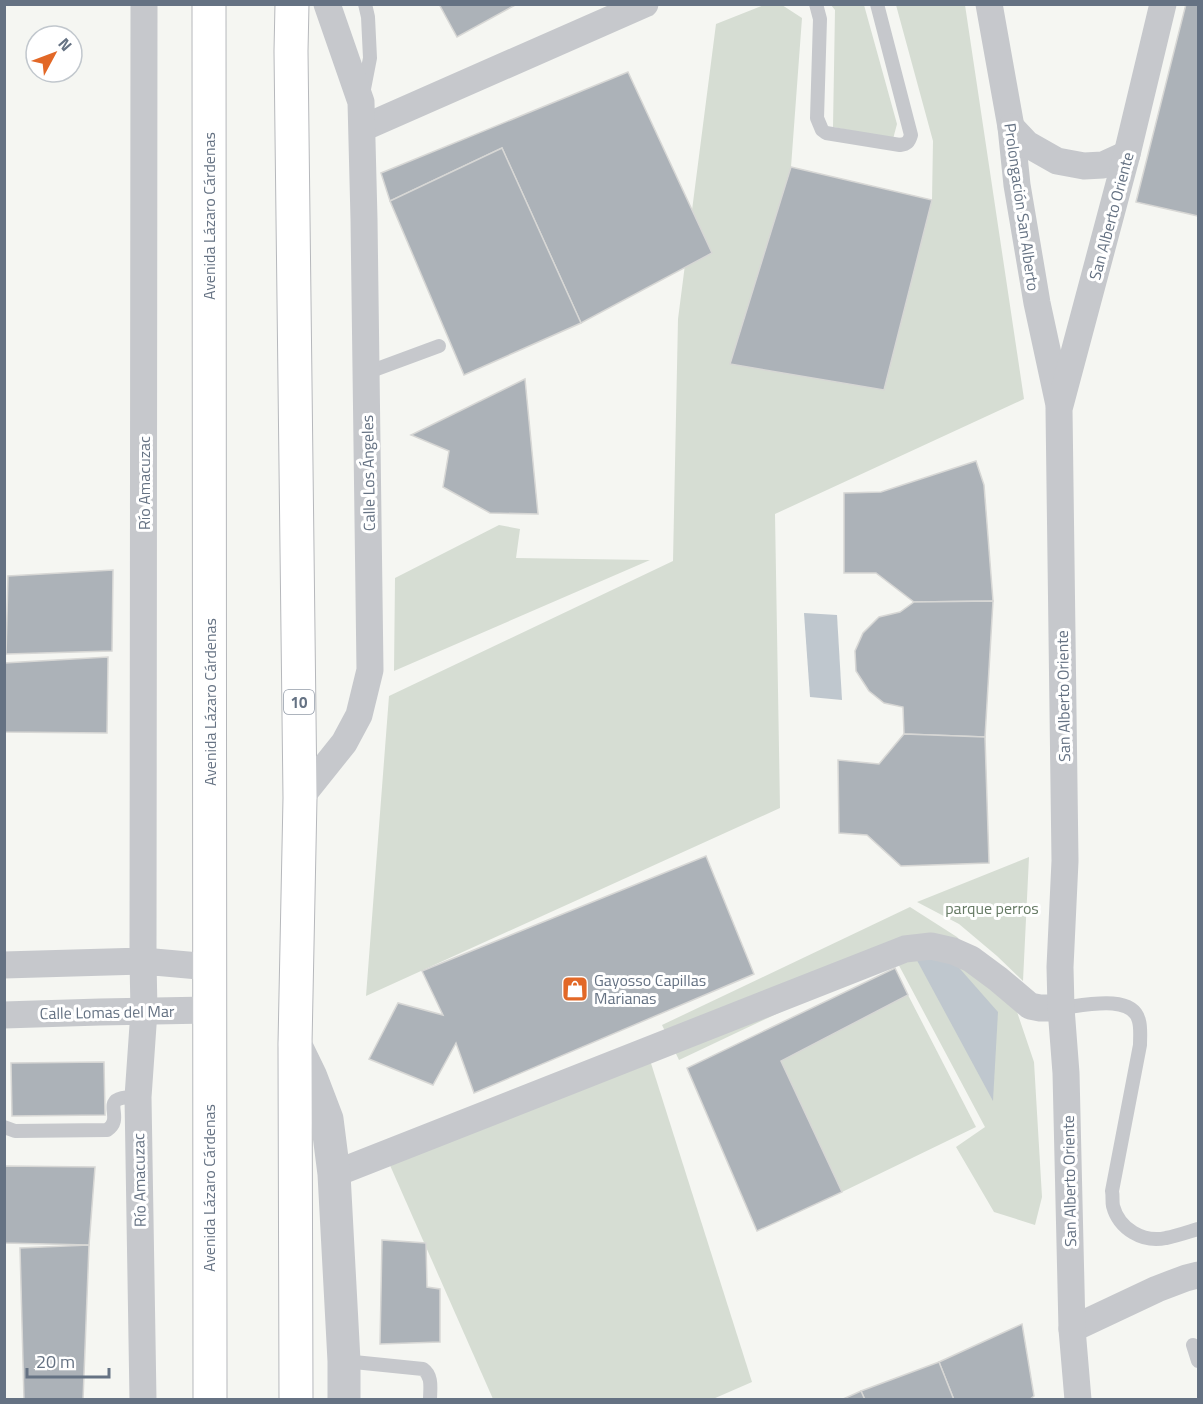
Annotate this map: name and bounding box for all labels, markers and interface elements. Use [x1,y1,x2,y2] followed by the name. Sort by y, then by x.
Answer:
[24,24,84,84] north arrow
[53,32,78,56] text: N
[998,121,1046,293] street label: Prolongación San Alberto
[197,132,221,300] street label: Avenida Lázaro Cárdenas
[1082,149,1140,283] street label: San Alberto Oriente
[355,415,381,531] street label: Calle Los Ángeles
[132,436,156,530] street label: Río Amacuzac
[198,618,222,786] street label: Avenida Lázaro Cárdenas
[1050,630,1076,762] street label: San Alberto Oriente
[284,690,314,714] road number: 10
[945,896,1039,920] park label: parque perros
[594,968,706,1010] place label: Gayosso Capillas Marianas
[560,974,590,1004] shop icon: Gayosso Capillas Marianas
[39,999,175,1025] street label: Calle Lomas del Mar
[197,1104,221,1272] street label: Avenida Lázaro Cárdenas
[1056,1115,1082,1247] street label: San Alberto Oriente
[126,1133,152,1227] street label: Río Amacuzac
[27,1341,110,1379] scale bar
[36,1348,75,1375] text: 20 m

